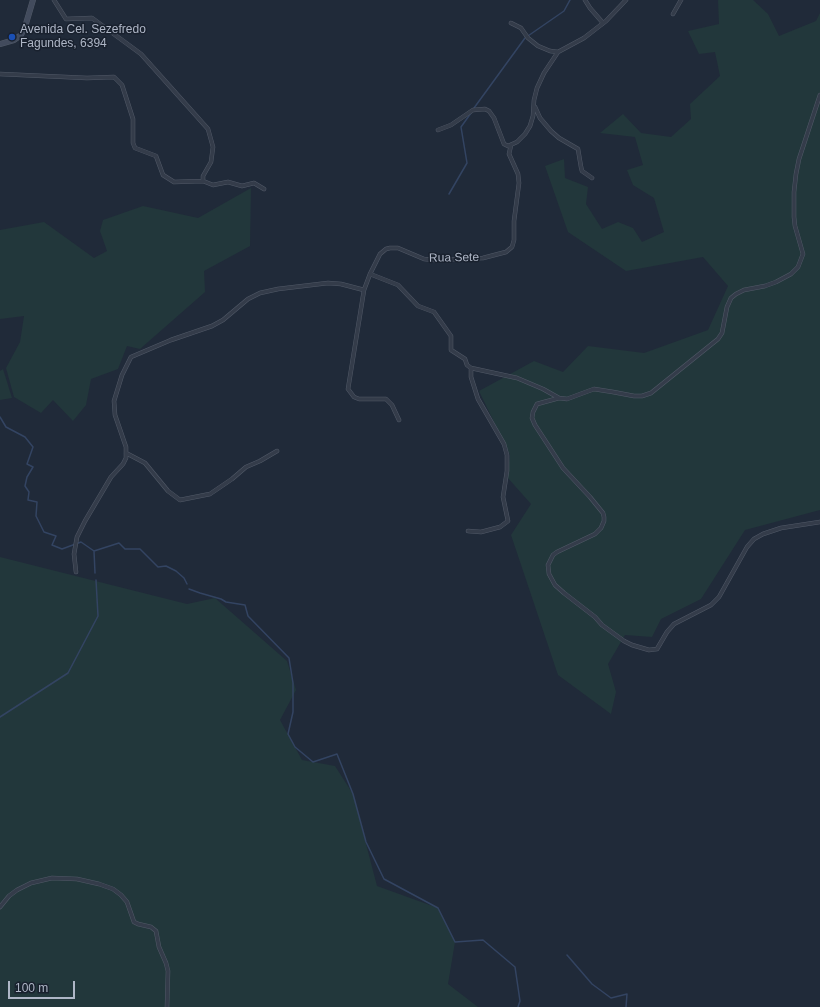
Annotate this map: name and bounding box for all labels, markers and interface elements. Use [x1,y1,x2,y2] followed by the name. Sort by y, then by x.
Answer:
[20,23,146,51] place label: Avenida Cel. Sezefredo Fagundes, 6394
[7,32,17,42] marker: Avenida Cel. Sezefredo Fagundes, 6394
[429,250,479,266] street label: Rua Sete
[10,973,77,999] scale bar
[15,981,48,995] text: 100 m

